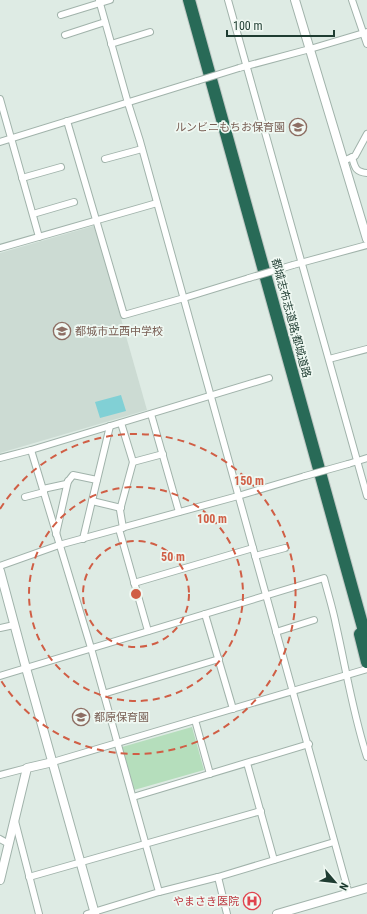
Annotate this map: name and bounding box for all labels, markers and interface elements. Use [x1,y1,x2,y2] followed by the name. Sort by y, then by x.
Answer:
[227,12,334,38] scale bar
[233,19,263,33] text: 100 m
[288,117,308,137] school or university icon: ルンビニもちお保育園
[175,121,285,134] place label: ルンビニもちお保育園
[269,257,313,379] street label: 都城志布志道路;都城道路
[52,321,72,341] school or university icon: 都城市立西中学校
[75,325,163,338] place label: 都城市立西中学校
[234,474,264,488] text: 150 m
[197,512,227,526] text: 100 m
[161,550,185,564] text: 50 m
[129,587,143,601] centre of rings
[71,707,91,727] school or university icon: 都原保育園
[94,711,149,724] place label: 都原保育園
[315,862,355,902] north arrow
[336,880,351,893] text: N
[242,891,262,911] hospital icon: やまさき医院
[173,895,239,908] place label: やまさき医院

